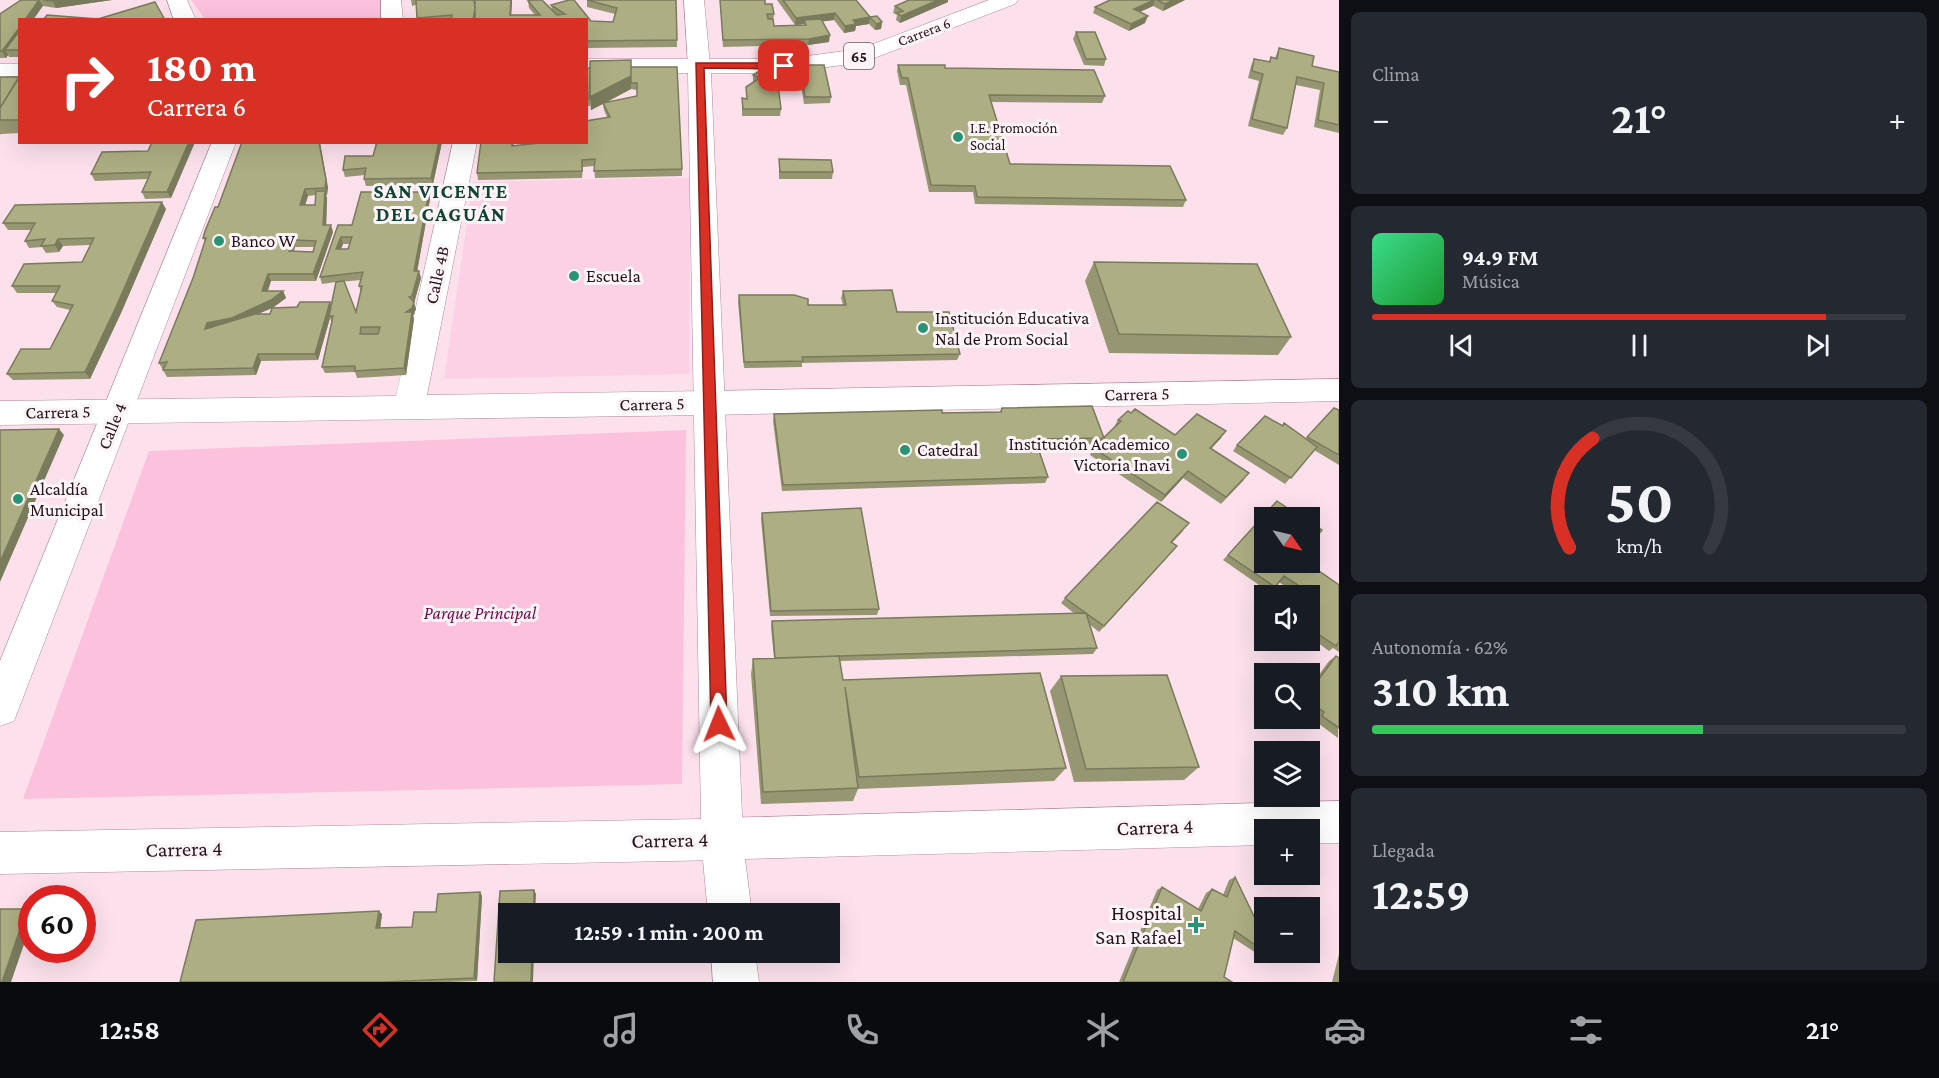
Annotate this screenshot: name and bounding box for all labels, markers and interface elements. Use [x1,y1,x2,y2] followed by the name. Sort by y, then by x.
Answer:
[895,15,953,49] street label: Carrera 6
[758,40,809,91] pin
[48,42,126,120] icon: right
[147,43,256,90] text: 180 m
[844,43,874,69] road number: 65
[767,49,800,82] icon: arrive
[1372,63,1420,85] text: Clima
[147,92,246,122] text: Carrera 6
[1611,93,1667,143] text: 21°
[1372,100,1389,137] text: −
[1889,100,1906,137] text: +
[970,120,1057,153] place label: I.E. Promoción Social
[951,130,965,144] marker: I.E. Promoción Social
[373,180,509,225] district label: SAN VICENTE DEL CAGUÁN
[231,231,296,251] place label: Banco W
[212,234,226,248] marker: Banco W
[421,244,453,306] street label: Calle 4B
[1462,245,1538,270] text: 94.9 FM
[586,266,641,286] place label: Escuela
[567,269,581,283] marker: Escuela
[1462,270,1520,292] text: Música
[935,308,1089,349] place label: Institución Educativa Nal de Prom Social
[916,321,930,335] marker: Institución Educativa Nal de Prom Social
[1445,329,1478,362] icon: previous
[1623,329,1656,362] icon: pause
[1801,329,1834,362] icon: next
[1104,383,1170,405] street label: Carrera 5
[619,393,685,415] street label: Carrera 5
[94,400,130,452] street label: Calle 4
[25,401,91,423] street label: Carrera 5
[1009,434,1170,475] place label: Institución Academico Victoria Inavi
[917,440,978,460] place label: Catedral
[898,443,912,457] marker: Catedral
[1175,447,1189,461] marker: Institución Academico Victoria Inavi
[1605,466,1673,535] text: 50
[30,479,104,520] place label: Alcaldía Municipal
[11,492,25,506] marker: Alcaldía Municipal
[1254,507,1320,573] north arrow
[1254,507,1320,963] map controls
[1616,534,1663,558] text: km/h
[1254,585,1320,651] button: sound
[424,603,537,623] park label: Parque Principal
[1372,636,1508,658] text: Autonomía · 62%
[1254,663,1320,729] button: search
[1372,666,1509,716] text: 310 km
[687,692,751,756] position arrow
[1254,741,1320,807] button: layers
[1116,814,1194,840] street label: Carrera 4
[1254,819,1320,885] button: +
[631,827,709,853] street label: Carrera 4
[145,836,223,862] street label: Carrera 4
[1372,839,1435,861] text: Llegada
[1372,869,1470,919] text: 12:59
[18,885,96,963] speed limit sign: 60
[1254,897,1320,963] button: −
[1095,901,1182,949] place label: Hospital San Rafael
[1187,916,1205,934] marker: Hospital San Rafael
[575,920,763,945] text: 12:59 · 1 min · 200 m
[359,1009,401,1051] icon: directions
[600,1009,642,1051] icon: music
[841,1009,883,1051] icon: phone
[1082,1009,1124,1051] icon: climate
[1324,1009,1366,1051] icon: car
[1565,1009,1607,1051] icon: filters
[100,1015,160,1045] text: 12:58
[1806,1015,1839,1045] text: 21°

